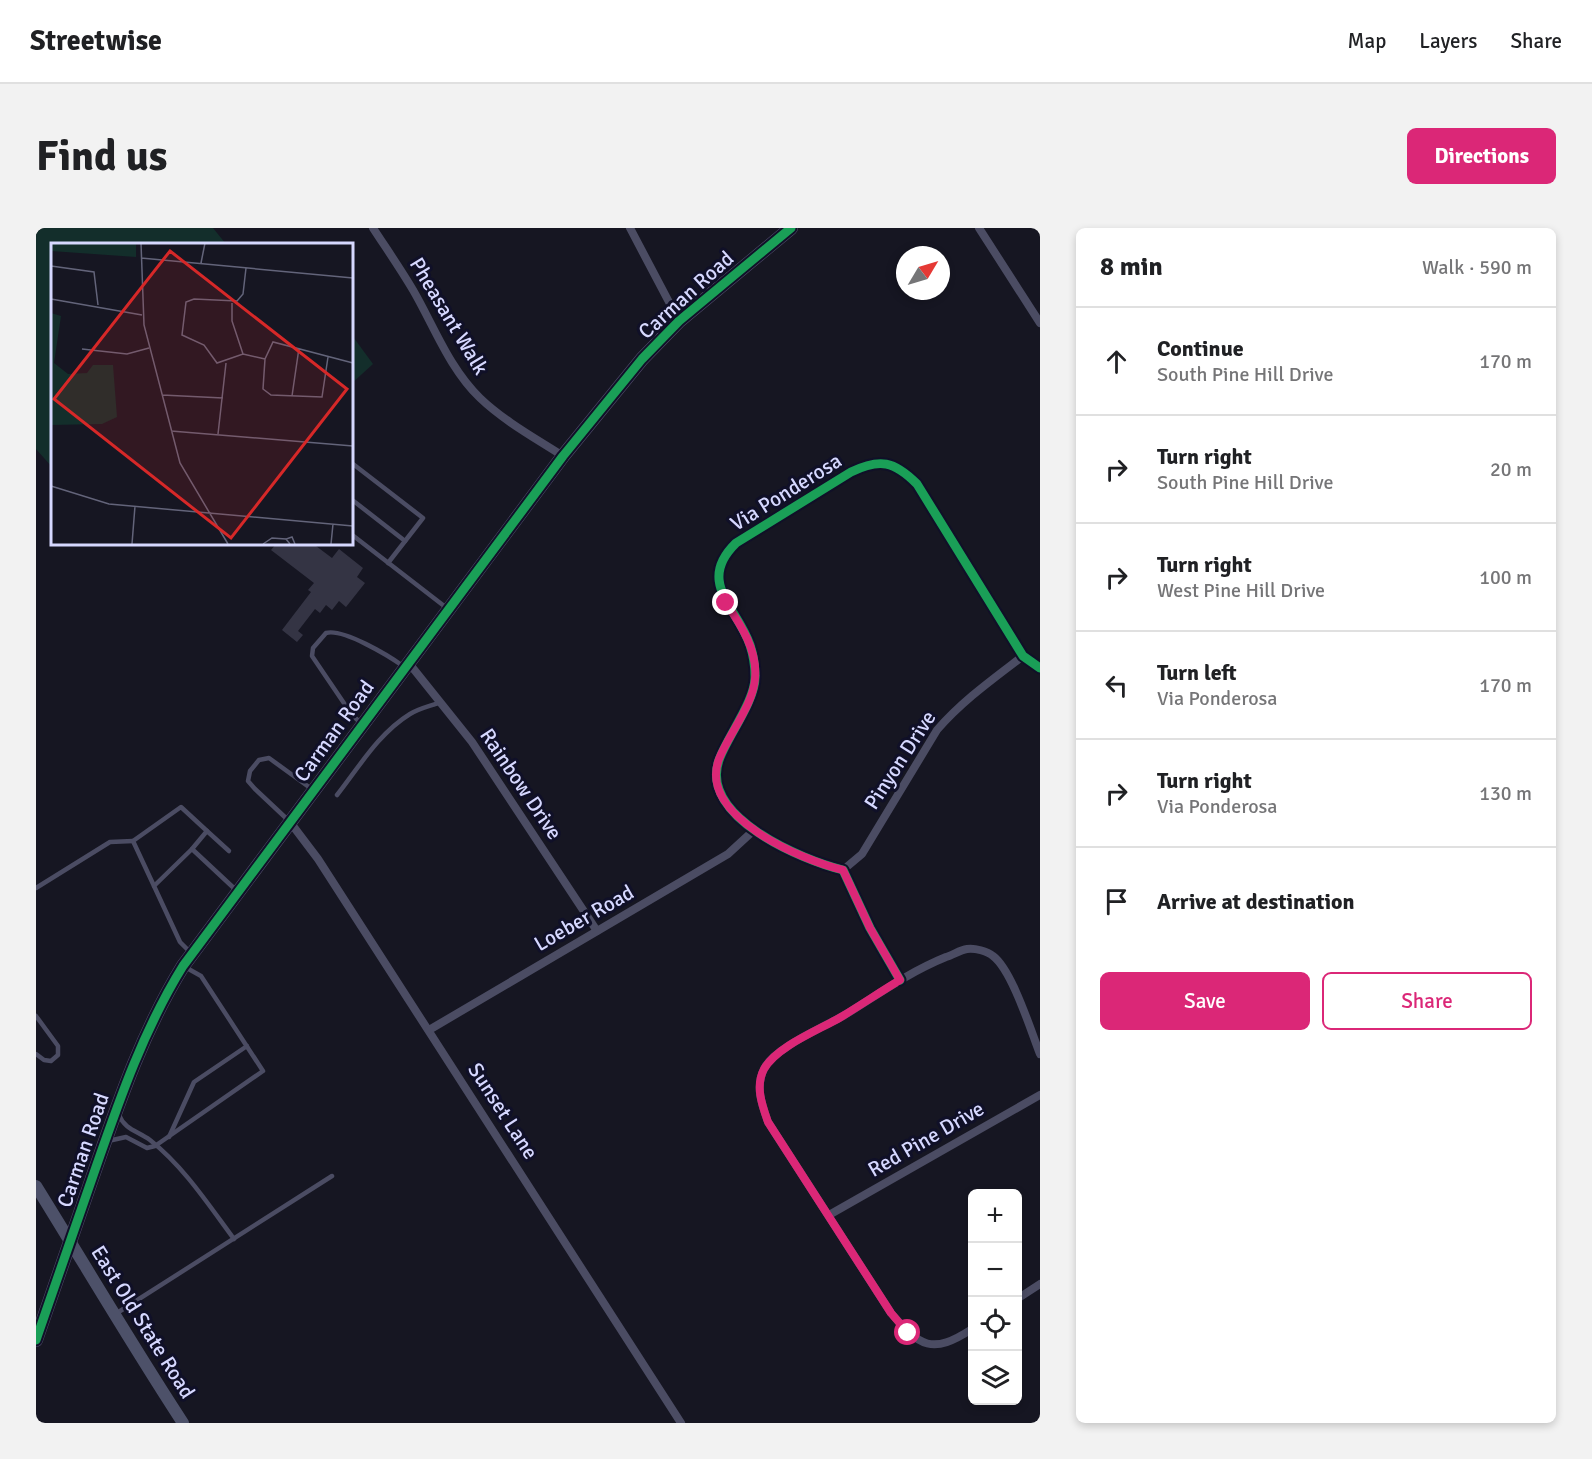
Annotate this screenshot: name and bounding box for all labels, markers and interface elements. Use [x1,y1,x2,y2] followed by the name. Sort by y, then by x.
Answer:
[30,24,162,58] text: Streetwise
[1348,28,1386,54] text: Map
[1419,28,1477,54] text: Layers
[1510,28,1562,54] text: Share
[1407,128,1556,184] button: Directions
[36,131,167,182] text: Find us
[51,243,352,544] inset map
[633,245,739,345] street label: Carman Road
[896,246,950,300] north arrow
[1100,251,1163,283] text: 8 min
[404,253,494,380] street label: Pheasant Walk
[1422,255,1532,280] text: Walk · 590 m
[1157,335,1244,362] text: Continue
[1100,345,1133,378] icon: ahead
[1479,349,1532,374] text: 170 m
[1157,362,1333,387] text: South Pine Hill Drive
[1157,443,1252,470] text: Turn right
[725,447,847,537] street label: Via Ponderosa
[1100,453,1133,486] icon: right
[1490,457,1532,482] text: 20 m
[1157,470,1333,495] text: South Pine Hill Drive
[1157,551,1252,578] text: Turn right
[1100,561,1133,594] icon: right
[1479,565,1532,590] text: 100 m
[1157,578,1325,603] text: West Pine Hill Drive
[712,589,738,615] route end
[1157,659,1237,686] text: Turn left
[1100,669,1133,702] icon: left
[1479,673,1532,698] text: 170 m
[288,675,380,787] street label: Carman Road
[1157,686,1277,711] text: Via Ponderosa
[859,706,941,814] street label: Pinyon Drive
[474,723,568,845] street label: Rainbow Drive
[1157,767,1252,794] text: Turn right
[1100,777,1133,810] icon: right
[1479,781,1532,806] text: 130 m
[1157,794,1277,819] text: Via Ponderosa
[530,879,638,957] street label: Loeber Road
[1100,885,1133,918] icon: arrive
[1157,888,1354,915] text: Arrive at destination
[1100,972,1310,1030] button: Save
[1322,972,1532,1030] button: Share
[462,1058,544,1164] street label: Sunset Lane
[51,1089,115,1211] street label: Carman Road
[863,1095,989,1183] street label: Red Pine Drive
[968,1189,1022,1405] map controls
[968,1189,1022,1243] button: +
[85,1241,201,1403] street label: East Old State Road
[968,1243,1022,1297] button: −
[968,1297,1022,1351] button: locate
[894,1319,920,1345] route start
[968,1351,1022,1405] button: layers

